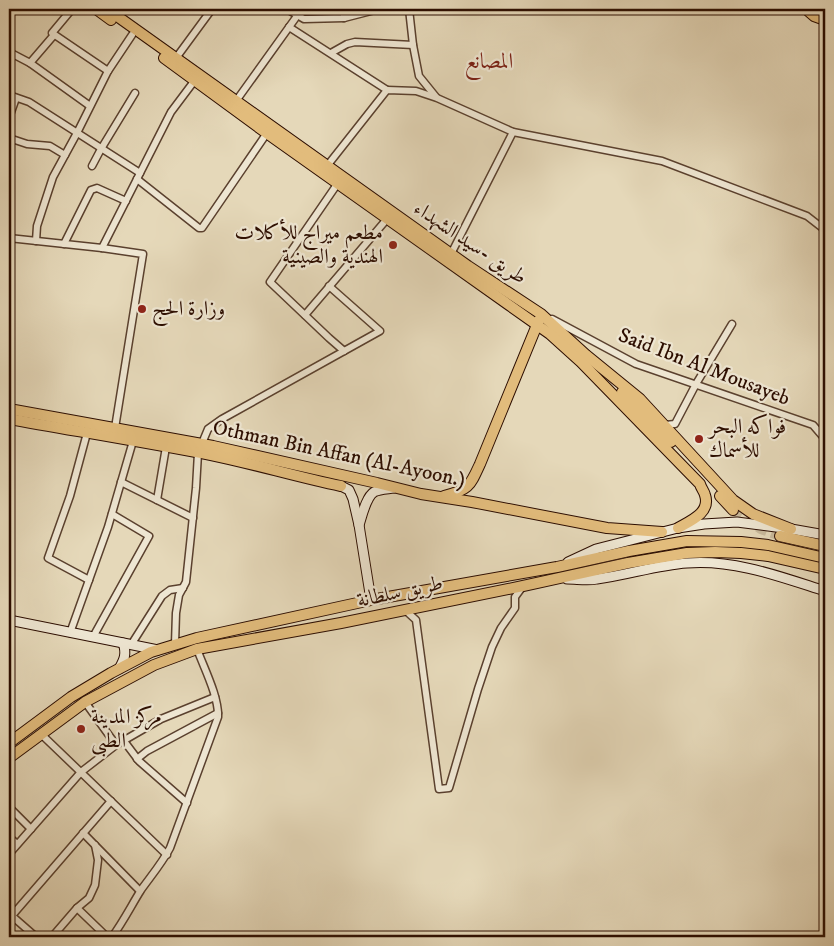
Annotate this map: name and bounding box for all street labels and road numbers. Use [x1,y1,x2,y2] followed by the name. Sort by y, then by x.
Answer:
[408,196,532,290] street label: طريق -سيد الشهداء
[614,322,794,412] street label: Said Ibn Al Mousayeb
[210,414,468,494] street label: Othman Bin Affan (Al-Ayoon.)
[355,570,445,614] street label: طريق سلطانة

